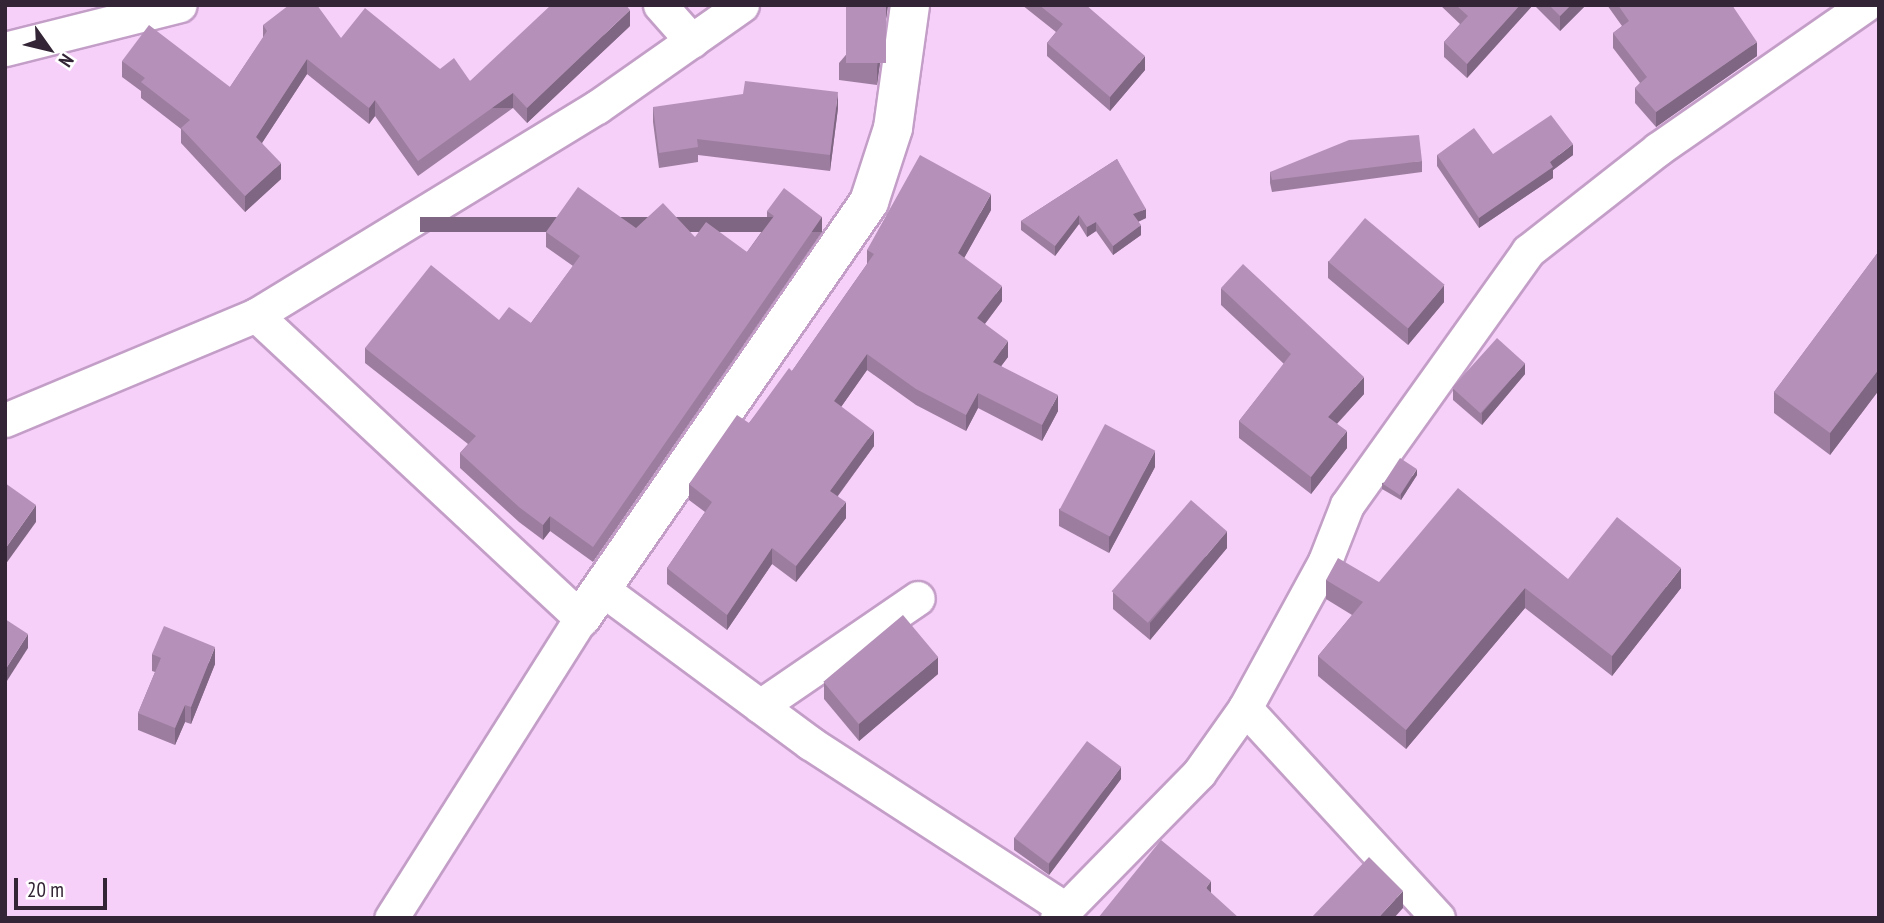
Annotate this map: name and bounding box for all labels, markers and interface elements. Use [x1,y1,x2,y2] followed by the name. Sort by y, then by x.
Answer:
[14,14,84,84] north arrow
[54,50,79,72] text: N
[18,864,110,908] scale bar
[27,876,64,903] text: 20 m

